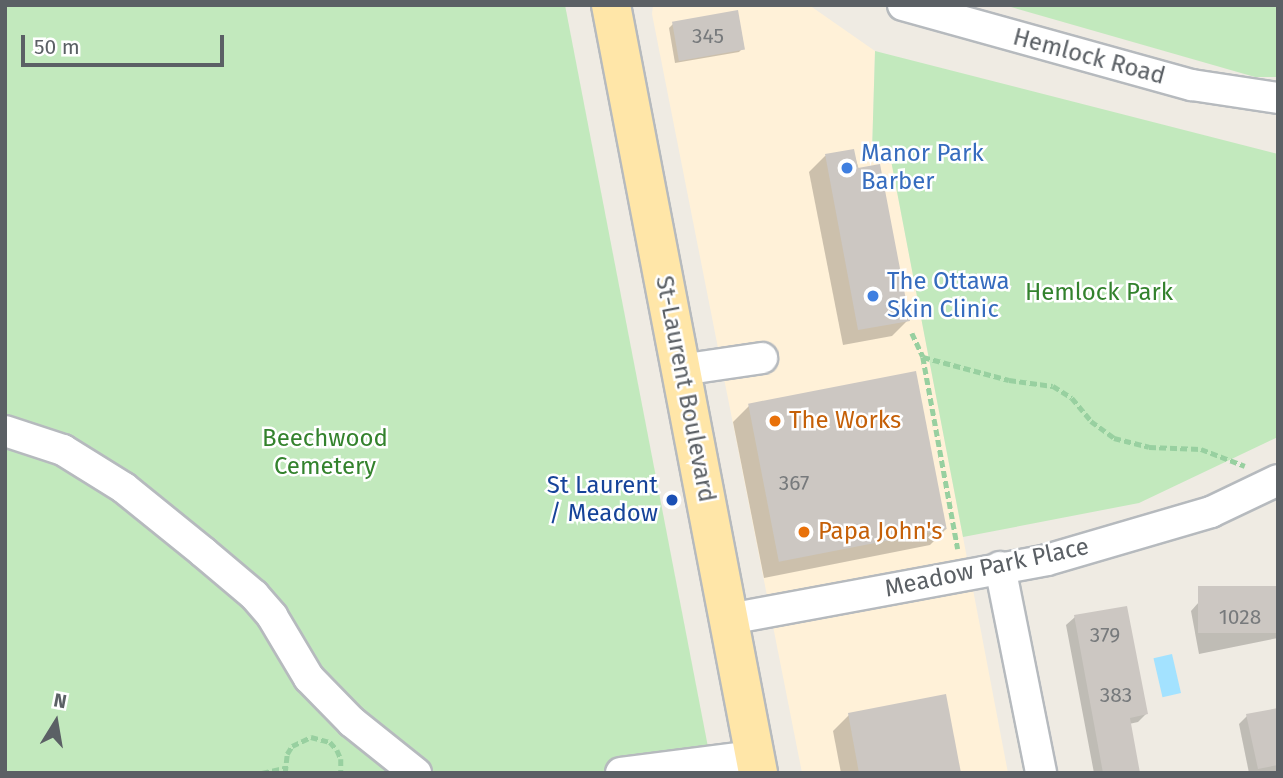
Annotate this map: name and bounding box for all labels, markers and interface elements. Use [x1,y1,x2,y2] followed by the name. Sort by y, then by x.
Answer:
[24,21,228,65] scale bar
[692,23,724,49] house number: 345
[1010,23,1168,91] street label: Hemlock Road
[34,34,80,60] text: 50 m
[861,140,984,196] place label: Manor Park Barber
[839,160,855,176] marker: Manor Park Barber
[887,268,1010,324] place label: The Ottawa Skin Clinic
[649,273,721,505] street label: St-Laurent Boulevard
[1025,279,1173,307] park label: Hemlock Park
[865,288,881,304] marker: The Ottawa Skin Clinic
[789,407,901,435] place label: The Works
[767,413,783,429] marker: The Works
[262,425,388,481] park label: Beechwood Cemetery
[779,470,809,496] house number: 367
[547,472,658,528] place label: St Laurent / Meadow
[664,492,680,508] marker: St Laurent / Meadow
[818,518,943,546] place label: Papa John's
[796,524,812,540] marker: Papa John's
[882,532,1092,604] street label: Meadow Park Place
[1219,604,1261,630] house number: 1028
[1090,622,1120,648] house number: 379
[1100,682,1132,708] house number: 383
[21,687,91,757] north arrow
[52,688,68,713] text: N

